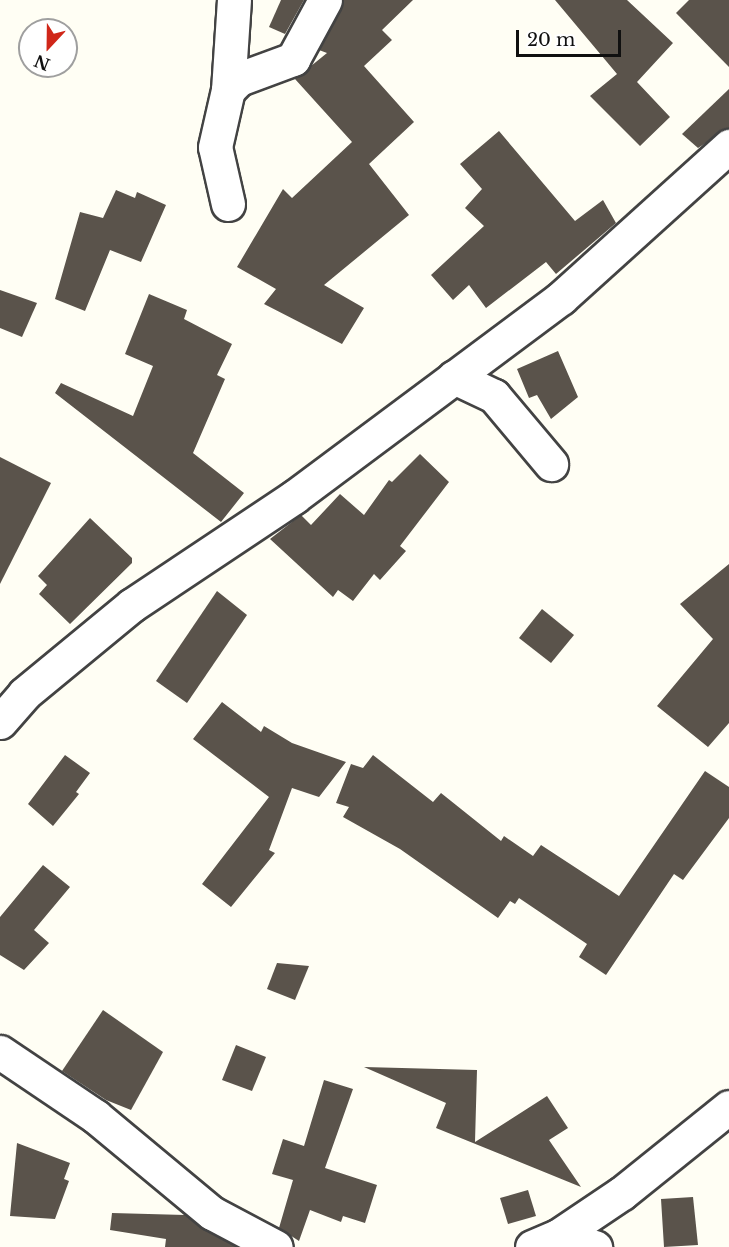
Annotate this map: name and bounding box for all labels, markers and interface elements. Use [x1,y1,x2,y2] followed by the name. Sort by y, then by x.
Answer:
[18,18,78,78] north arrow
[519,18,624,56] scale bar
[527,29,575,51] text: 20 m
[31,51,53,75] text: N

